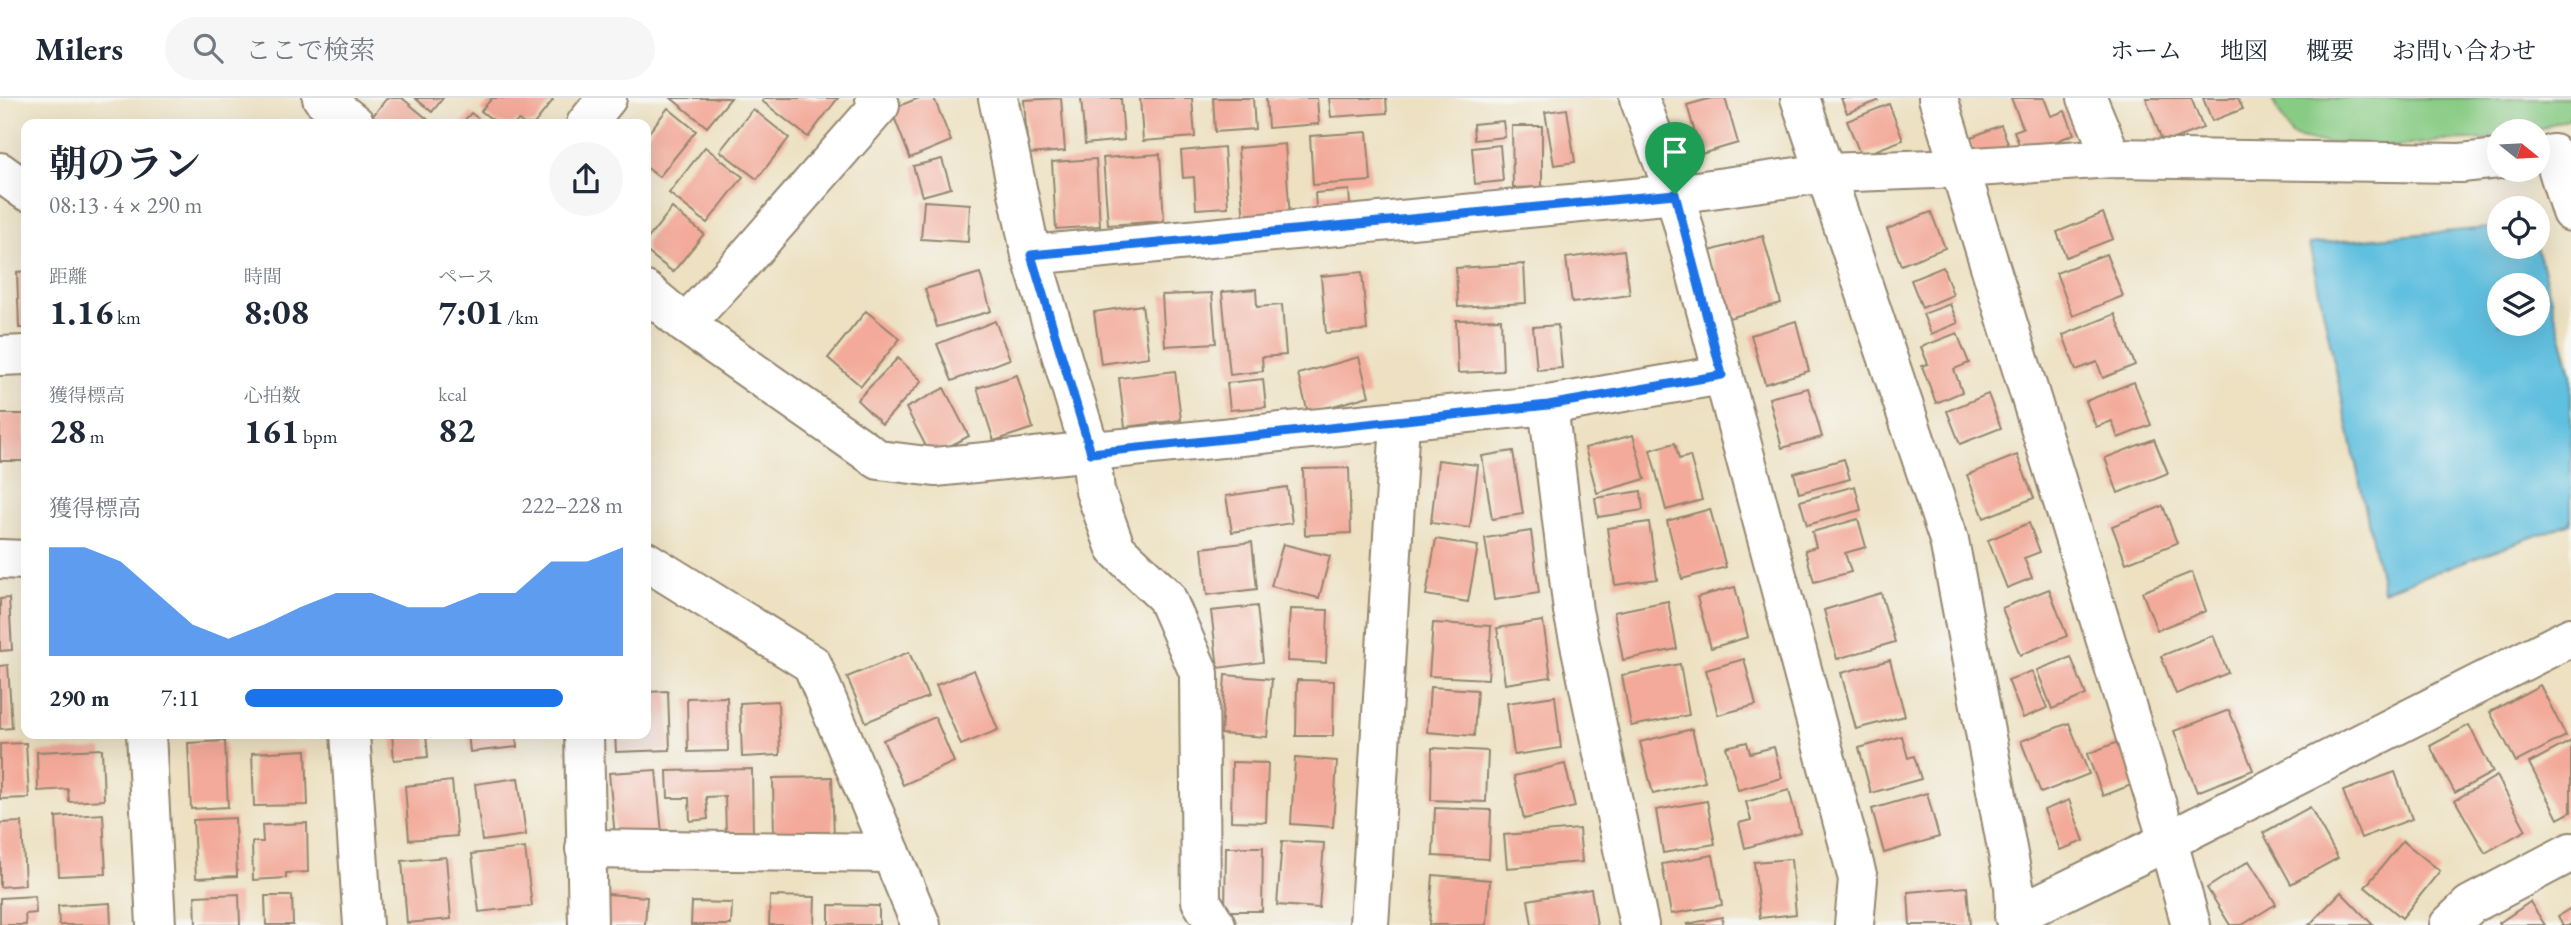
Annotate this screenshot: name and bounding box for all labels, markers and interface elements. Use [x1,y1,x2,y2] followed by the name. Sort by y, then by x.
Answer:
[165,17,655,80] search box
[35,27,123,70] text: Milers
[189,29,227,67] icon: search
[245,33,375,67] text: ここで検索
[2110,35,2182,66] text: ホーム
[2220,35,2268,66] text: 地図
[2306,35,2354,66] text: 概要
[2392,35,2536,66] text: お問い合わせ
[2487,119,2550,182] north arrow
[2487,119,2550,336] map controls
[1645,122,1705,194] pin
[1656,133,1694,171] icon: arrive
[49,139,201,188] text: 朝のラン
[549,142,623,216] button: share
[49,190,202,220] text: 08:13 · 4 × 290 m
[2487,196,2550,259] button: locate
[49,264,87,289] text: 距離
[244,264,282,289] text: 時間
[438,264,494,289] text: ペース
[2487,273,2550,336] button: layers
[49,289,113,334] text: 1.16
[244,289,309,334] text: 8:08
[438,289,504,334] text: 7:01
[113,305,141,330] text: km
[504,305,539,330] text: /km
[438,382,467,407] text: kcal
[49,383,125,408] text: 獲得標高
[244,383,301,408] text: 心拍数
[438,407,475,452] text: 82
[49,408,86,453] text: 28
[244,408,299,453] text: 161
[86,424,105,449] text: m
[299,424,337,449] text: bpm
[522,490,623,520] text: 222–228 m
[49,493,141,523] text: 獲得標高
[49,683,110,713] text: 290 m
[161,683,200,713] text: 7:11

